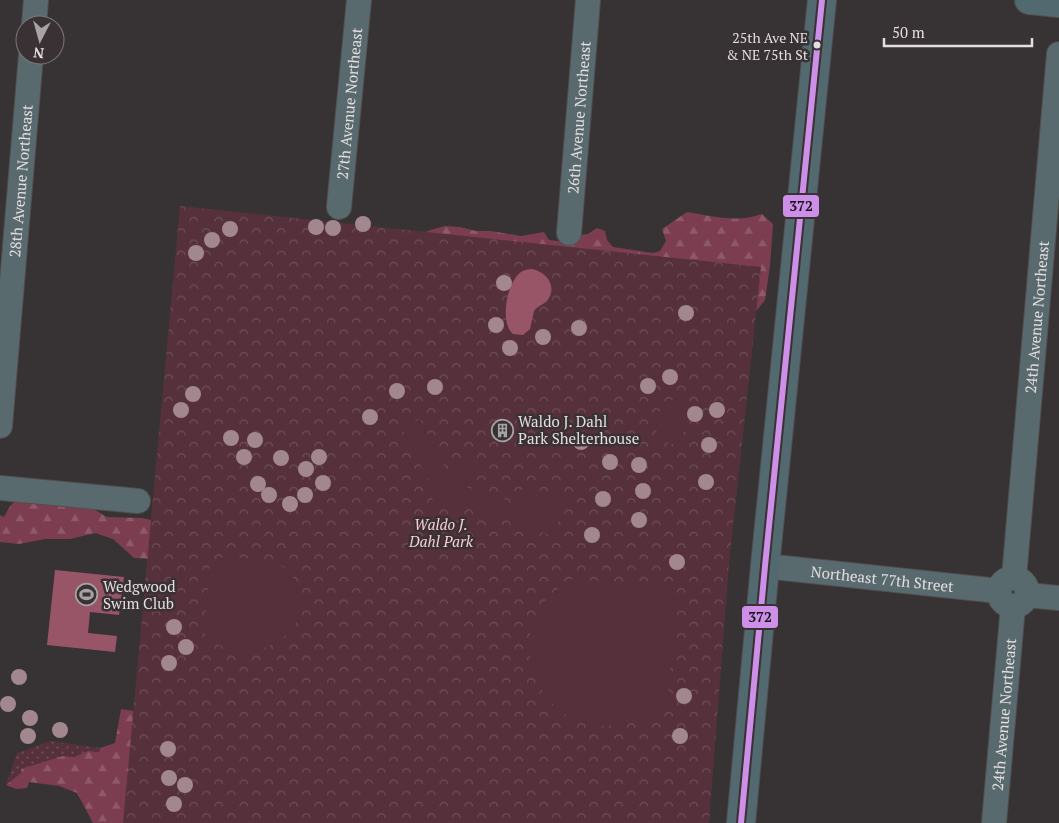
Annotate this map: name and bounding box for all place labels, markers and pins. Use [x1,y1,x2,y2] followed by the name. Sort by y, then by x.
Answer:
[726,28,809,64] place label: 25th Ave NE & NE 75th St
[812,40,822,50] marker: 25th Ave NE & NE 75th St
[518,411,639,448] place label: Waldo J. Dahl Park Shelterhouse
[490,418,514,442] building icon: Waldo J. Dahl Park Shelterhouse
[103,576,175,613] place label: Wedgwood Swim Club
[75,583,99,607] sports icon: Wedgwood Swim Club

